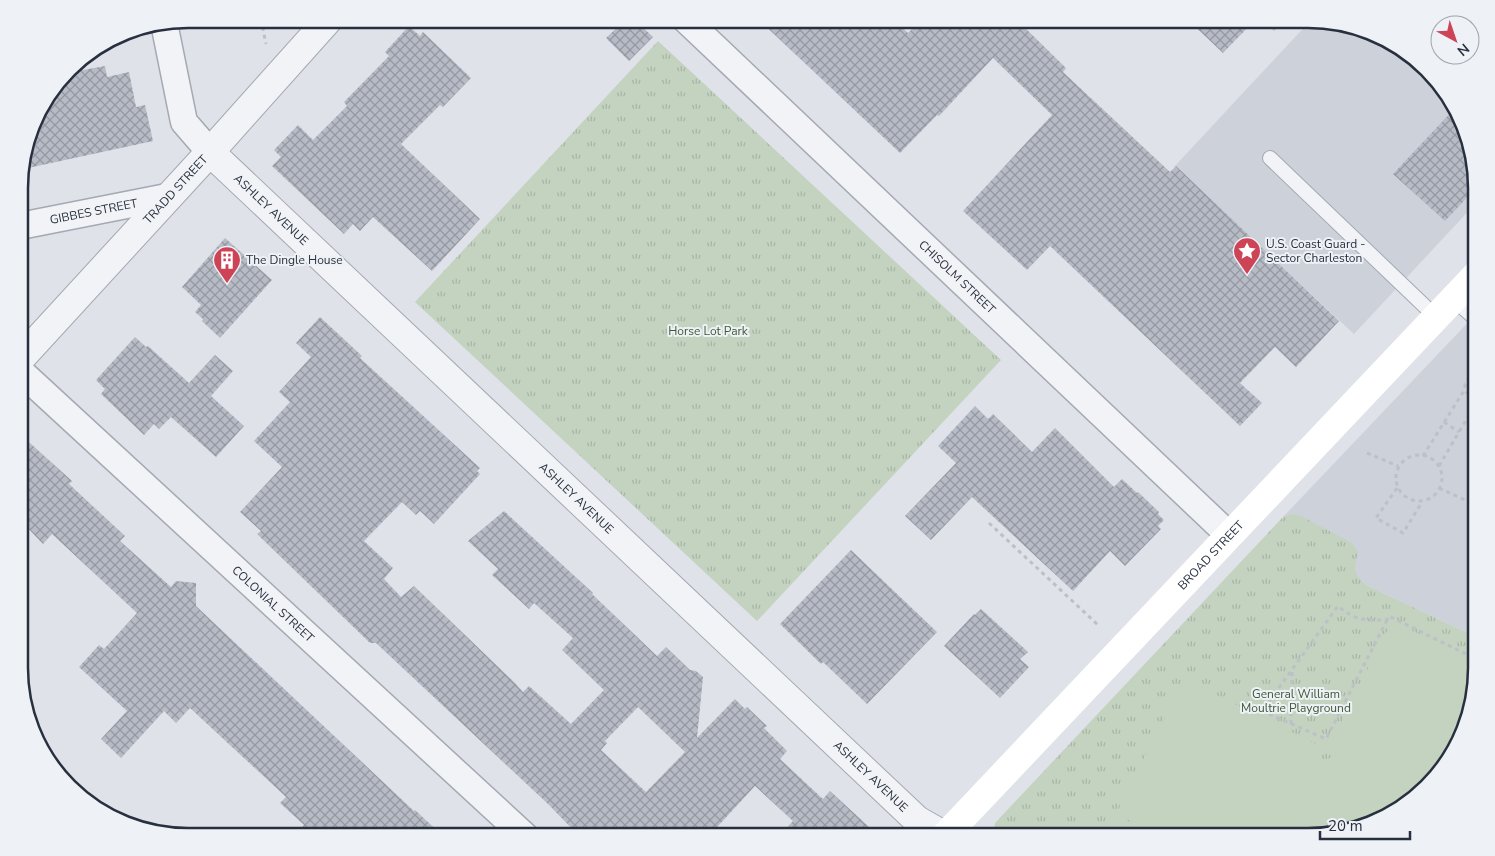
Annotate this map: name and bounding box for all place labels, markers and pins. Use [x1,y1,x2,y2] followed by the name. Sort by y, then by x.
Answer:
[1232,236,1262,275] place icon: U.S. Coast Guard - Sector Charleston
[1266,236,1365,266] place label: U.S. Coast Guard - Sector Charleston
[212,245,242,284] building icon: The Dingle House
[246,252,343,268] place label: The Dingle House

